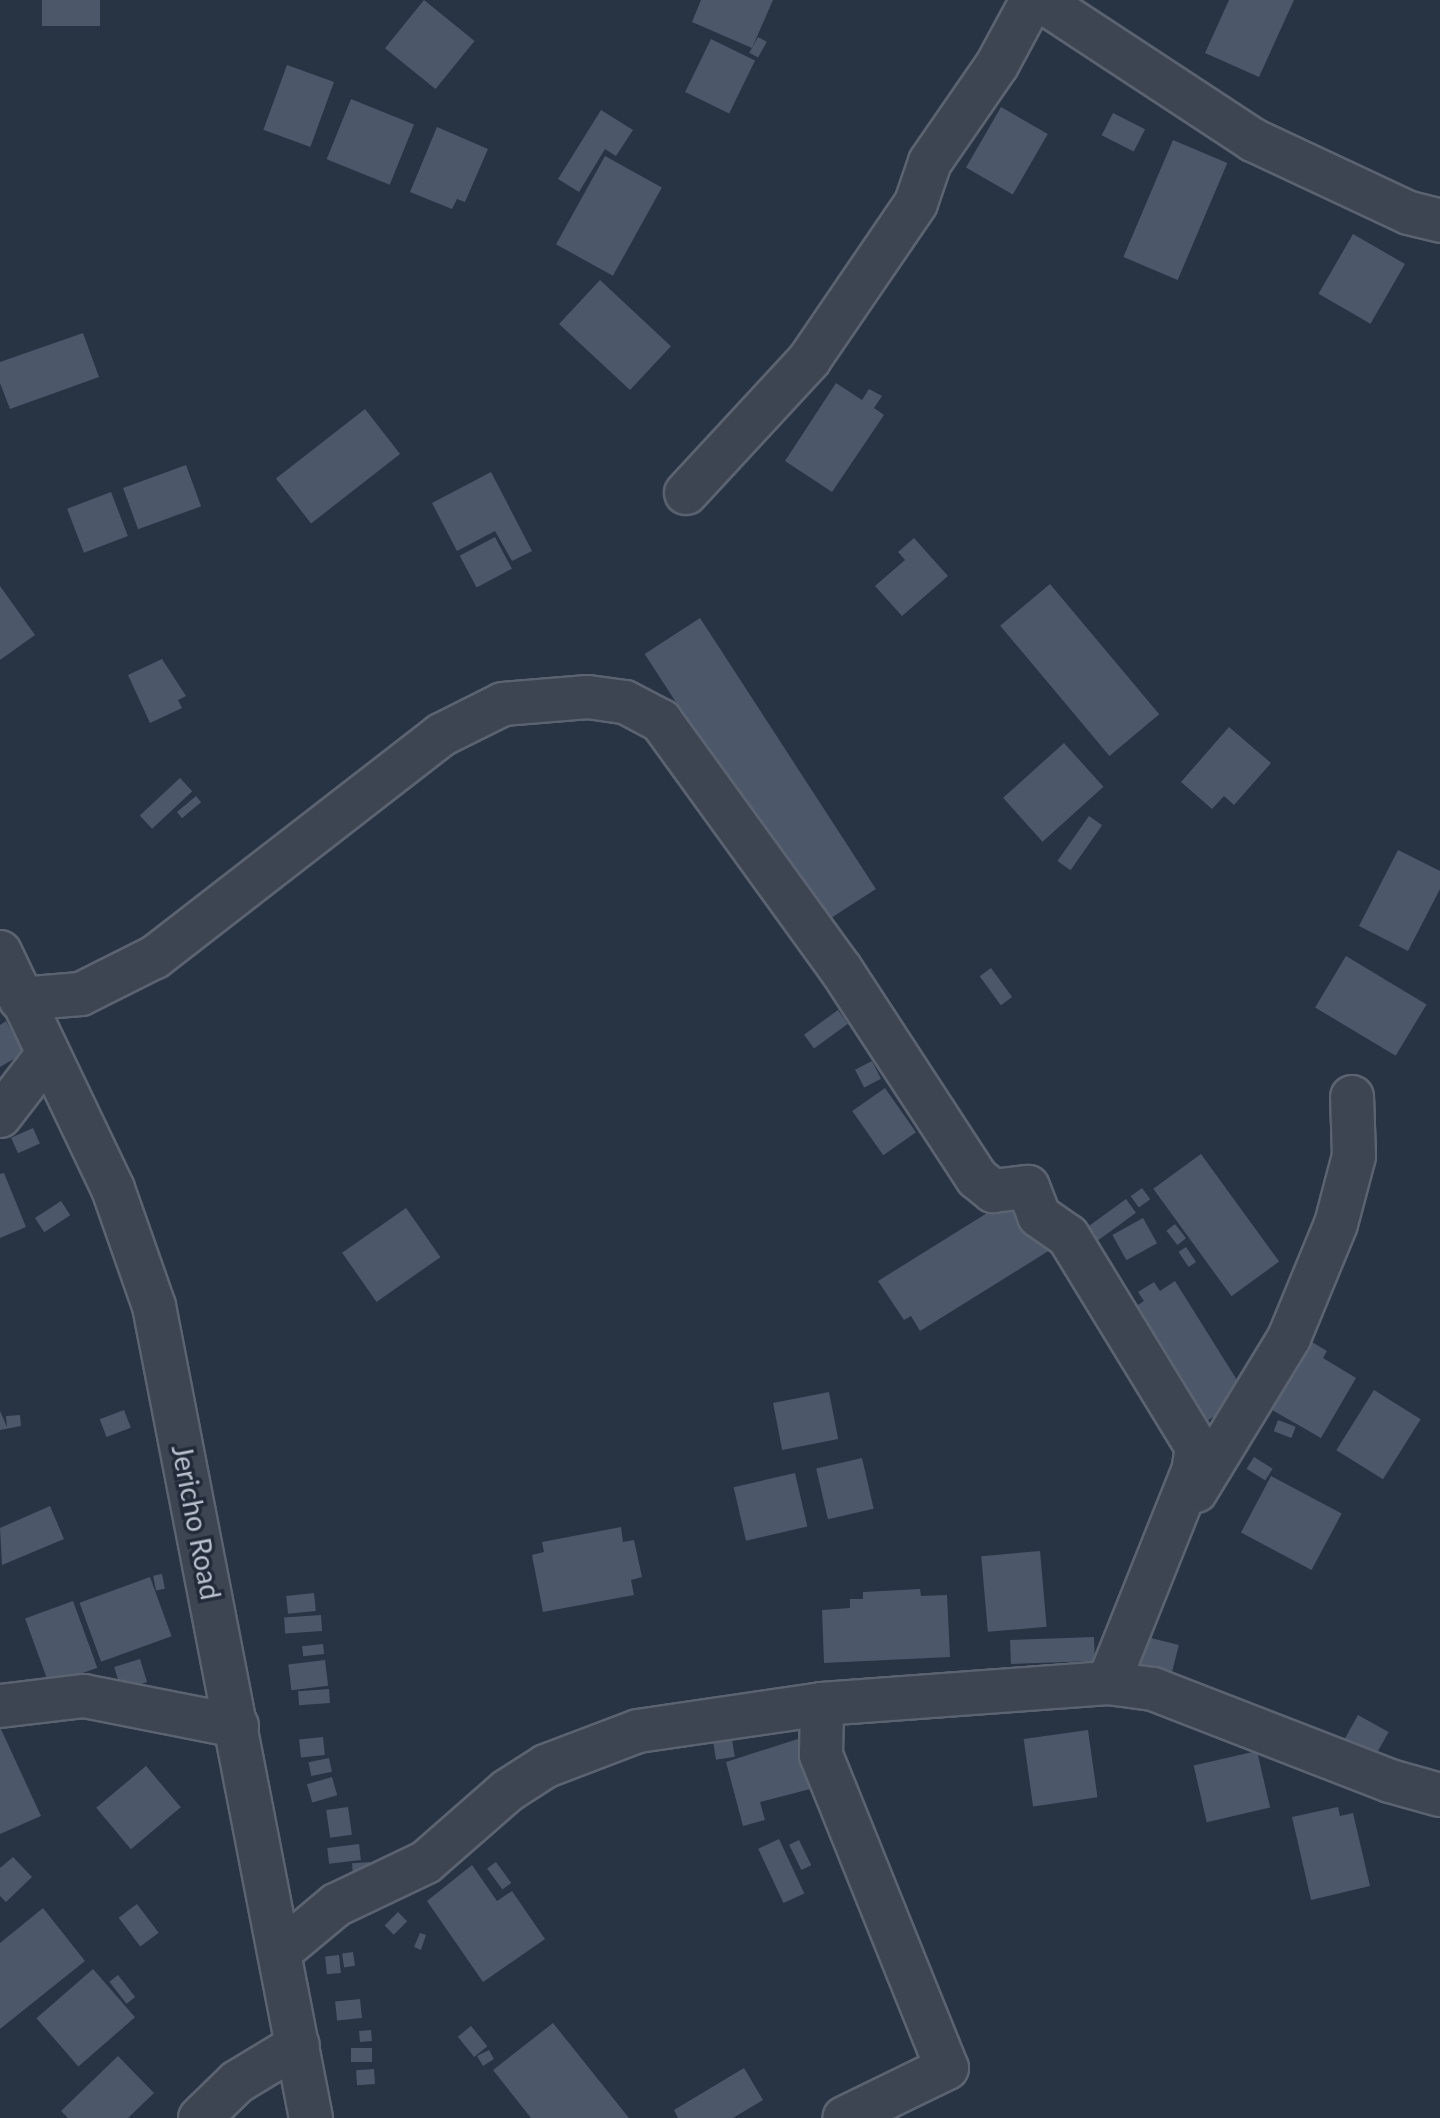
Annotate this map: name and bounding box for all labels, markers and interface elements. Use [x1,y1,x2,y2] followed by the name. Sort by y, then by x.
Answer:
[166,1442,228,1602] street label: Jericho Road

